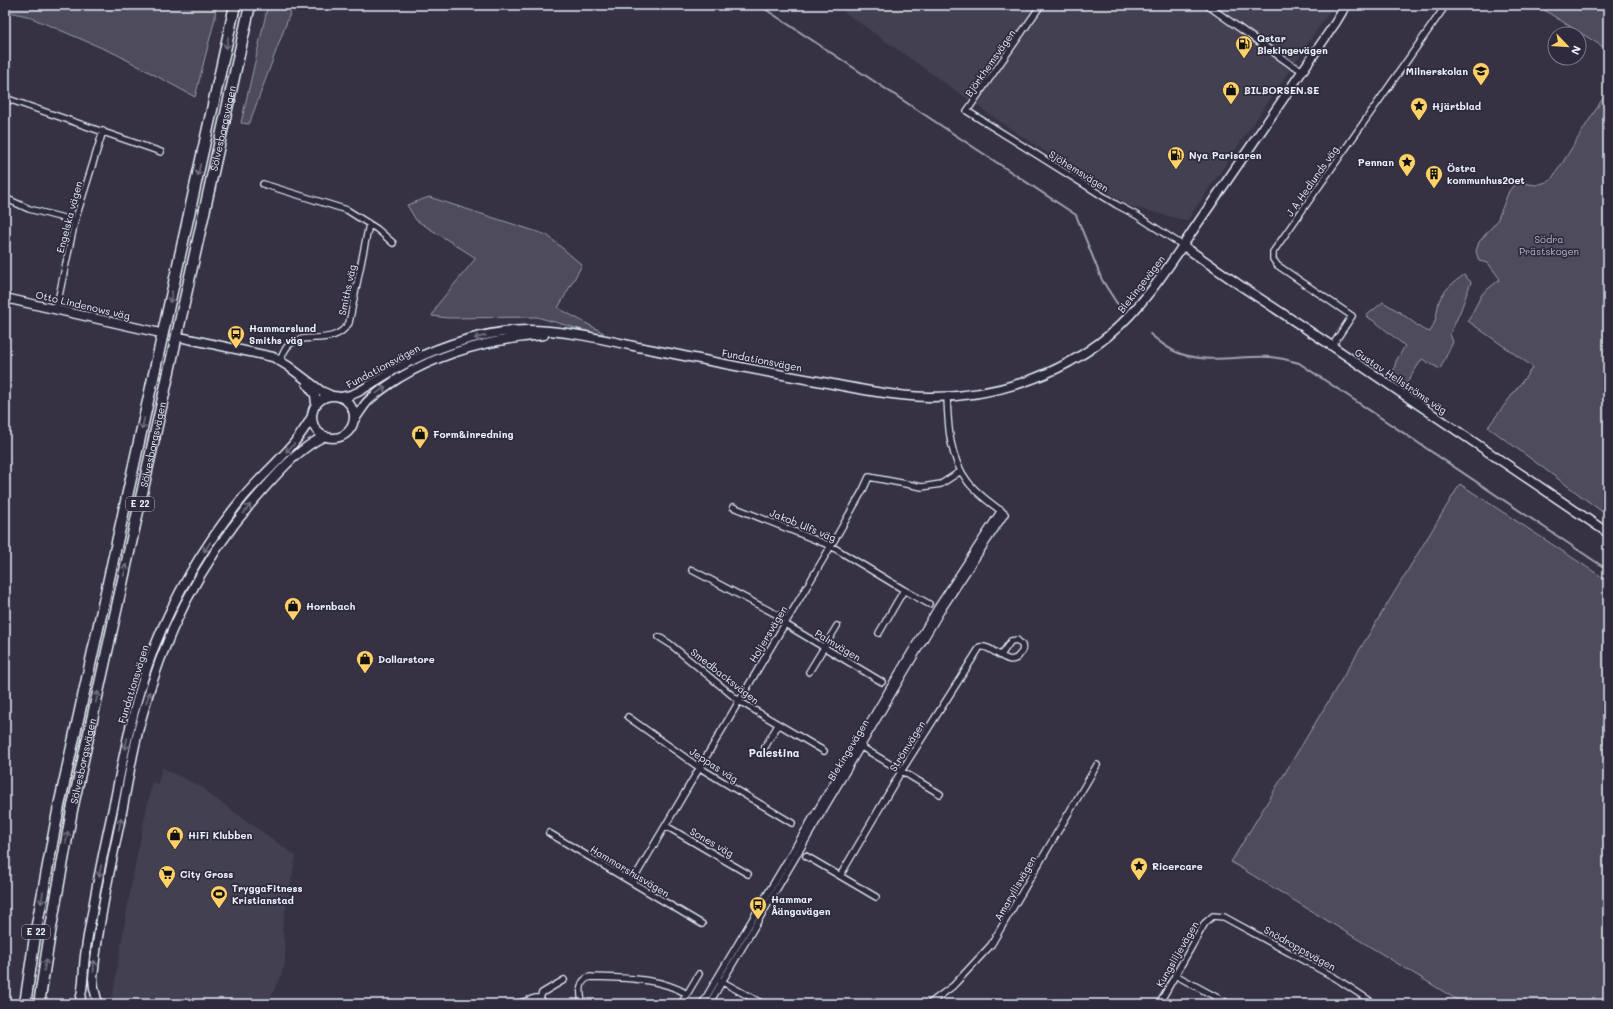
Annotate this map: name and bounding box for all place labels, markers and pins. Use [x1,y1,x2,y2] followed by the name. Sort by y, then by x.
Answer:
[1257,31,1328,57] place label: Qstar Blekingevägen
[1234,34,1254,59] fuel station icon: Qstar Blekingevägen
[1471,61,1491,86] school or university icon: Milnerskolan
[1406,64,1468,78] place label: Milnerskolan
[1221,80,1241,105] shop icon: BILBORSEN.SE
[1244,83,1319,97] place label: BILBORSEN.SE
[1409,96,1429,121] place icon: Hjärtblad
[1432,99,1482,113] place label: Hjärtblad
[1166,145,1186,170] fuel station icon: Nya Parisaren
[1189,148,1262,162] place label: Nya Parisaren
[1397,152,1417,177] place icon: Pennan
[1358,155,1394,169] place label: Pennan
[1447,161,1525,187] place label: Östra kommunhus20et
[1424,164,1444,189] building icon: Östra kommunhus20et
[249,321,317,347] place label: Hammarslund Smiths väg
[226,324,246,349] bus stop icon: Hammarslund Smiths väg
[410,424,430,449] shop icon: Form&inredning
[433,427,514,441] place label: Form&inredning
[283,596,303,621] shop icon: Hornbach
[306,599,356,613] place label: Hornbach
[355,649,375,674] shop icon: Dollarstore
[378,652,435,666] place label: Dollarstore
[165,825,185,850] shop icon: HiFi Klubben
[188,828,253,842] place label: HiFi Klubben
[1129,856,1149,881] place icon: Ricercare
[1152,859,1203,873] place label: Ricercare
[157,864,177,889] supermarket icon: City Gross
[180,867,233,881] place label: City Gross
[232,881,303,907] place label: TryggaFitness Kristianstad
[209,884,229,909] sports icon: TryggaFitness Kristianstad
[771,892,831,918] place label: Hammar Åängavägen
[748,895,768,920] bus stop icon: Hammar Åängavägen

